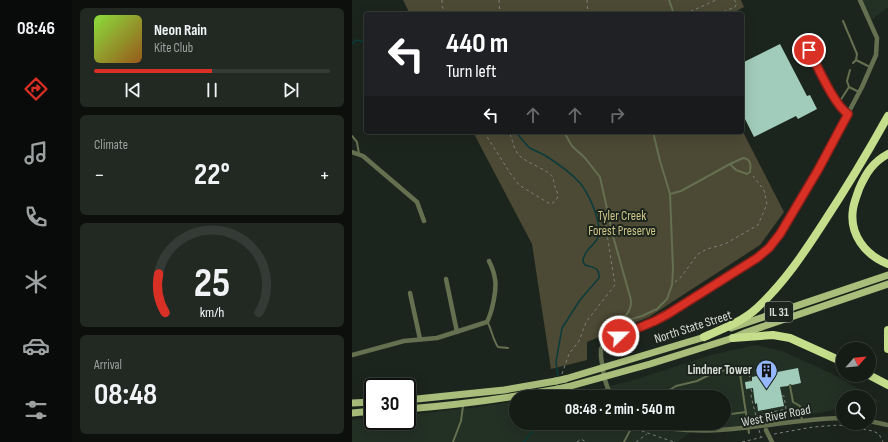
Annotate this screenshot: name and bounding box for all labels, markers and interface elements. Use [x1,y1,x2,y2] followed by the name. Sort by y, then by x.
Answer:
[17,18,55,39] text: 08:46
[154,21,207,40] text: Neon Rain
[446,27,508,60] text: 440 m
[380,28,432,80] icon: left
[792,33,826,67] pin
[798,39,820,61] icon: arrive
[154,40,193,56] text: Kite Club
[446,61,497,82] text: Turn left
[22,75,50,103] icon: directions
[122,79,144,101] icon: previous
[201,79,223,101] icon: pause
[280,79,302,101] icon: next
[480,104,502,126] icon: left
[522,104,544,126] icon: ahead
[564,104,586,126] icon: ahead
[606,104,628,126] icon: right
[94,137,128,153] text: Climate
[22,139,50,167] icon: music
[194,157,230,193] text: 22°
[94,162,105,189] text: −
[319,162,330,189] text: +
[22,203,50,231] icon: phone
[588,208,656,239] park label: Tyler Creek Forest Preserve
[194,258,230,307] text: 25
[22,268,50,296] icon: climate
[765,302,793,322] road number: IL 31
[200,303,224,320] text: km/h
[652,307,734,347] street label: North State Street
[598,315,640,357] position arrow
[22,332,50,360] icon: car
[836,342,876,382] north arrow
[836,342,876,430] map controls
[94,357,122,373] text: Arrival
[754,357,780,390] building icon: Lindner Tower
[688,362,752,378] place label: Lindner Tower
[94,377,157,413] text: 08:48
[364,378,416,430] speed limit sign: 30
[836,390,876,430] button: search
[22,396,50,424] icon: filters
[565,400,675,419] text: 08:48 · 2 min · 540 m
[740,401,812,431] street label: West River Road

